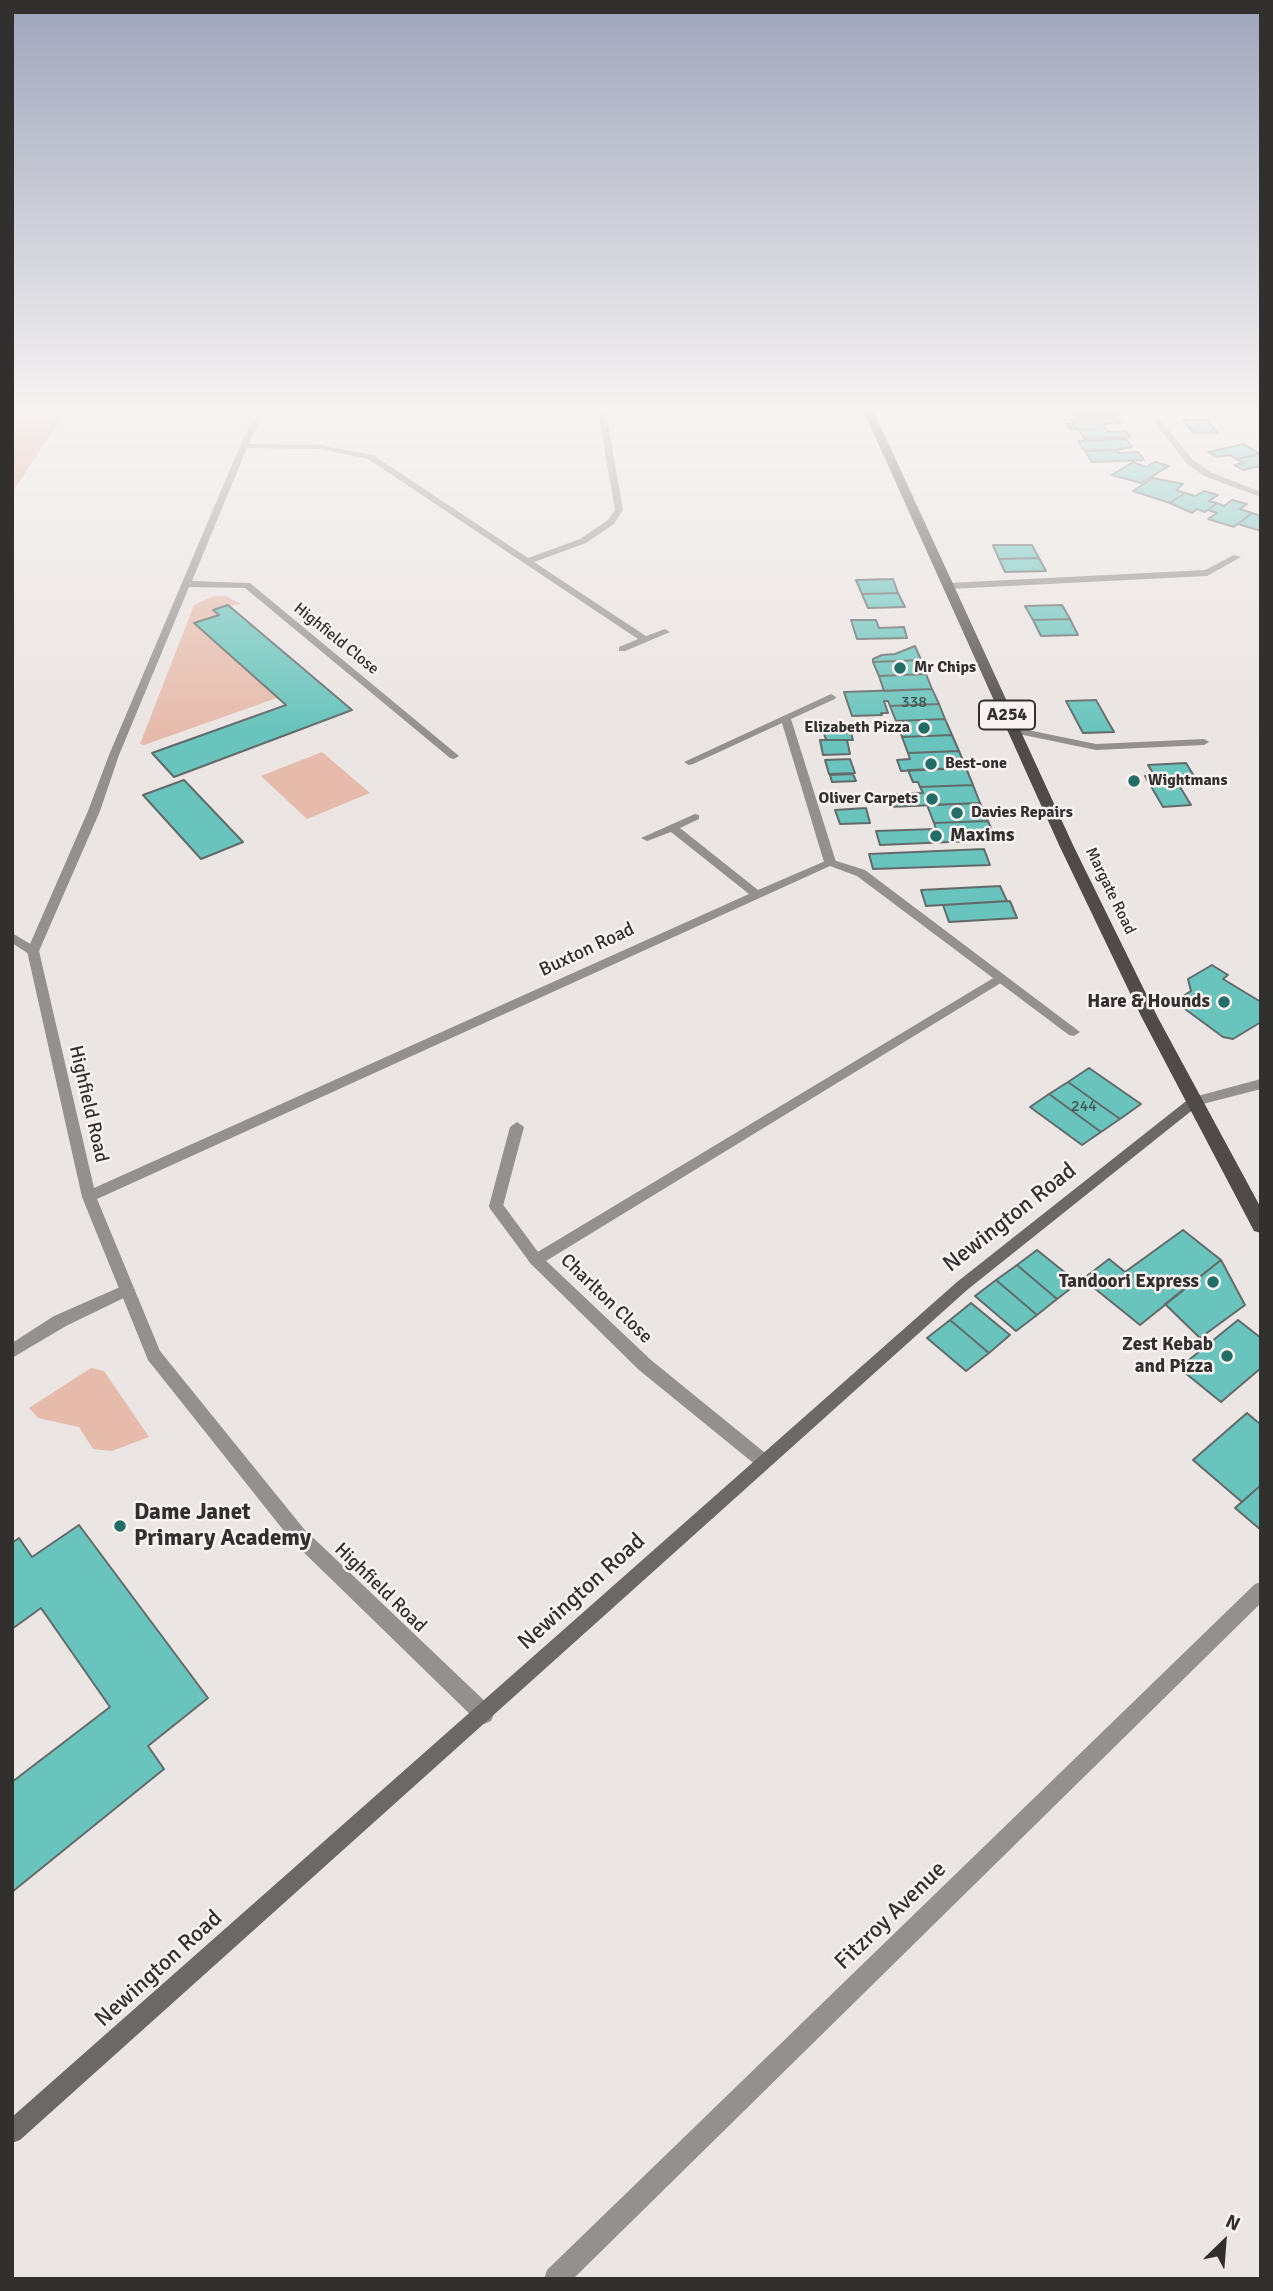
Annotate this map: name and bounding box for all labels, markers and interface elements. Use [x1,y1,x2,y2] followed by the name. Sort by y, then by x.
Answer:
[290,599,382,679] street label: Highfield Close
[914,658,976,678] place label: Mr Chips
[892,660,908,676] marker: Mr Chips
[901,693,927,713] house number: 338
[979,700,1035,730] road number: A254
[804,718,910,738] place label: Elizabeth Pizza
[916,720,932,736] marker: Elizabeth Pizza
[945,754,1007,774] place label: Best-one
[923,756,939,772] marker: Best-one
[1148,771,1227,791] place label: Wightmans
[1126,773,1142,789] marker: Wightmans
[819,789,918,809] place label: Oliver Carpets
[924,791,940,807] marker: Oliver Carpets
[971,803,1073,823] place label: Davies Repairs
[949,805,965,821] marker: Davies Repairs
[950,825,1014,847] place label: Maxims
[928,828,944,844] marker: Maxims
[1081,844,1139,938] street label: Margate Road
[536,918,638,982] street label: Buxton Road
[1087,991,1210,1013] place label: Hare & Hounds
[1216,994,1232,1010] marker: Hare & Hounds
[63,1043,113,1165] street label: Highfield Road
[1071,1097,1097,1117] house number: 244
[938,1157,1082,1279] street label: Newington Road
[555,1249,657,1349] street label: Charlton Close
[1059,1271,1199,1293] place label: Tandoori Express
[1205,1274,1221,1290] marker: Tandoori Express
[1122,1334,1213,1378] place label: Zest Kebab and Pizza
[1219,1348,1235,1364] marker: Zest Kebab and Pizza
[134,1499,311,1553] place label: Dame Janet Primary Academy
[112,1518,128,1534] marker: Dame Janet Primary Academy
[513,1528,651,1656] street label: Newington Road
[329,1538,431,1638] street label: Highfield Road
[830,1856,952,1976] street label: Fitzroy Avenue
[90,1905,228,2033] street label: Newington Road
[1189,2207,1259,2277] north arrow
[1222,2209,1244,2237] text: N

